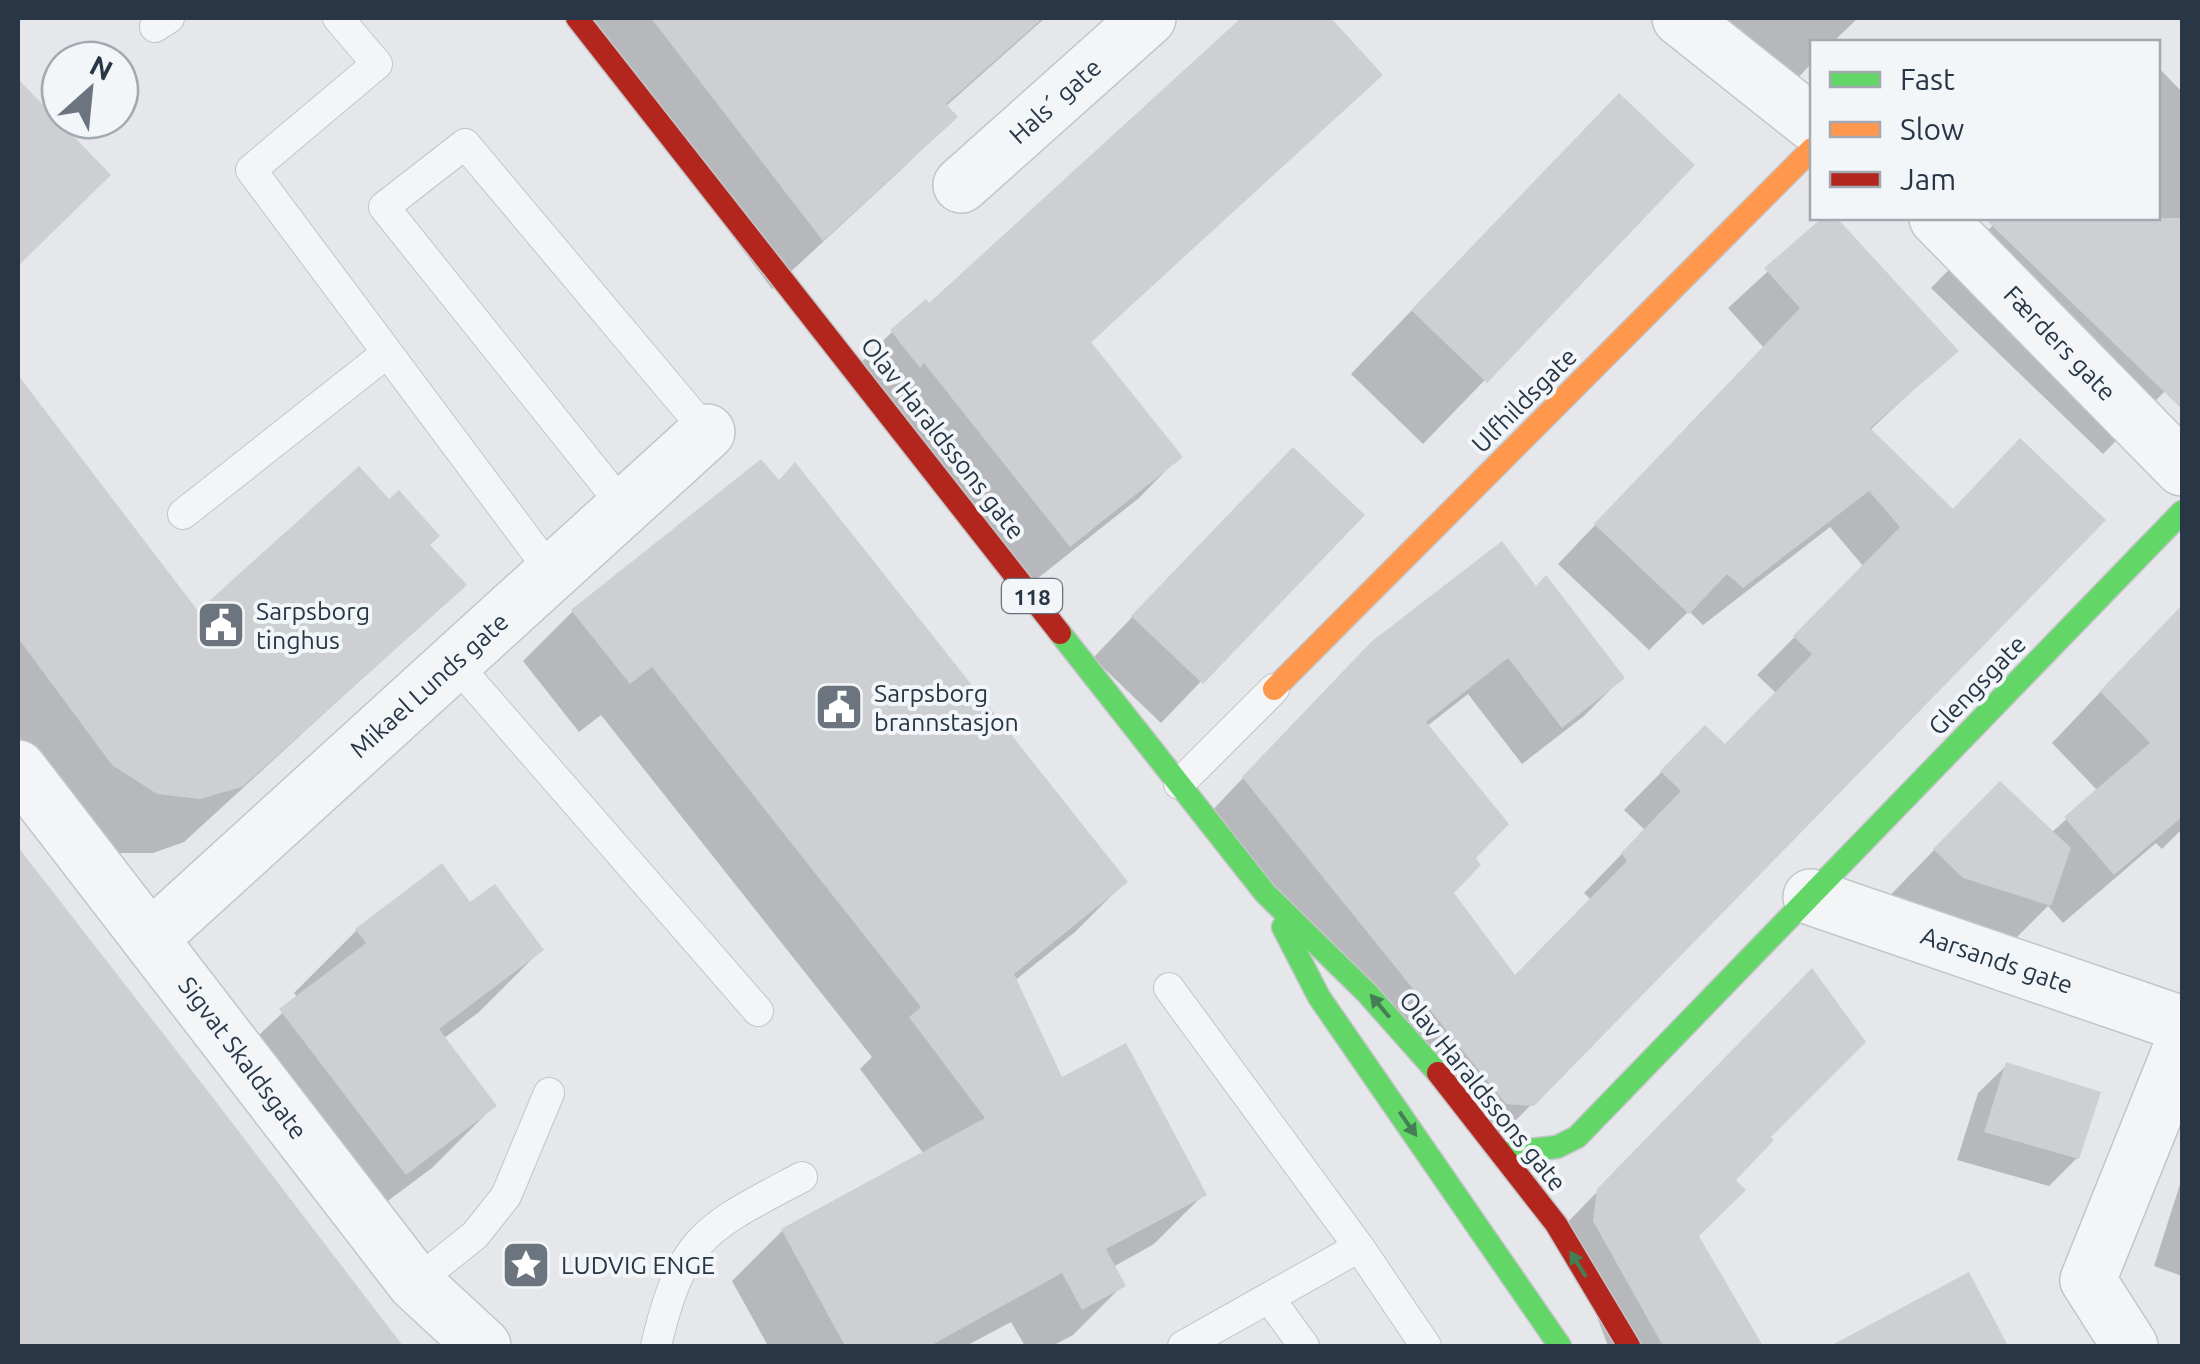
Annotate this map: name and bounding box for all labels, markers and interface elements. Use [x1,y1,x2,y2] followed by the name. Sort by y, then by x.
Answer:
[40,40,140,140] north arrow
[1810,40,2160,220] legend
[85,49,118,86] text: N
[1004,53,1106,149] street label: Hals´ gate
[1900,62,1955,96] text: Fast
[1900,112,1964,146] text: Slow
[1900,162,1956,196] text: Jam
[1998,280,2122,406] street label: Færders gate
[855,331,1031,545] street label: Olav Haraldssons gate
[1466,342,1582,458] street label: Ulfhildsgate
[1002,579,1062,613] road number: 118
[256,597,370,654] place label: Sarpsborg tinghus
[195,599,247,651] public building icon: Sarpsborg tinghus
[344,607,514,763] street label: Mikael Lunds gate
[1923,630,2031,740] street label: Glengsgate
[874,679,1019,736] place label: Sarpsborg brannstasjon
[813,681,865,733] public building icon: Sarpsborg brannstasjon
[1917,921,2077,999] street label: Aarsands gate
[173,972,313,1144] street label: Sigvat Skaldsgate
[1394,986,1572,1196] street label: Olav Haraldssons gate
[1370,994,1391,1019] one-way arrow
[1398,1111,1418,1138] one-way arrow
[500,1239,552,1291] place icon: LUDVIG ENGE
[1569,1250,1588,1277] one-way arrow
[561,1251,715,1279] place label: LUDVIG ENGE

